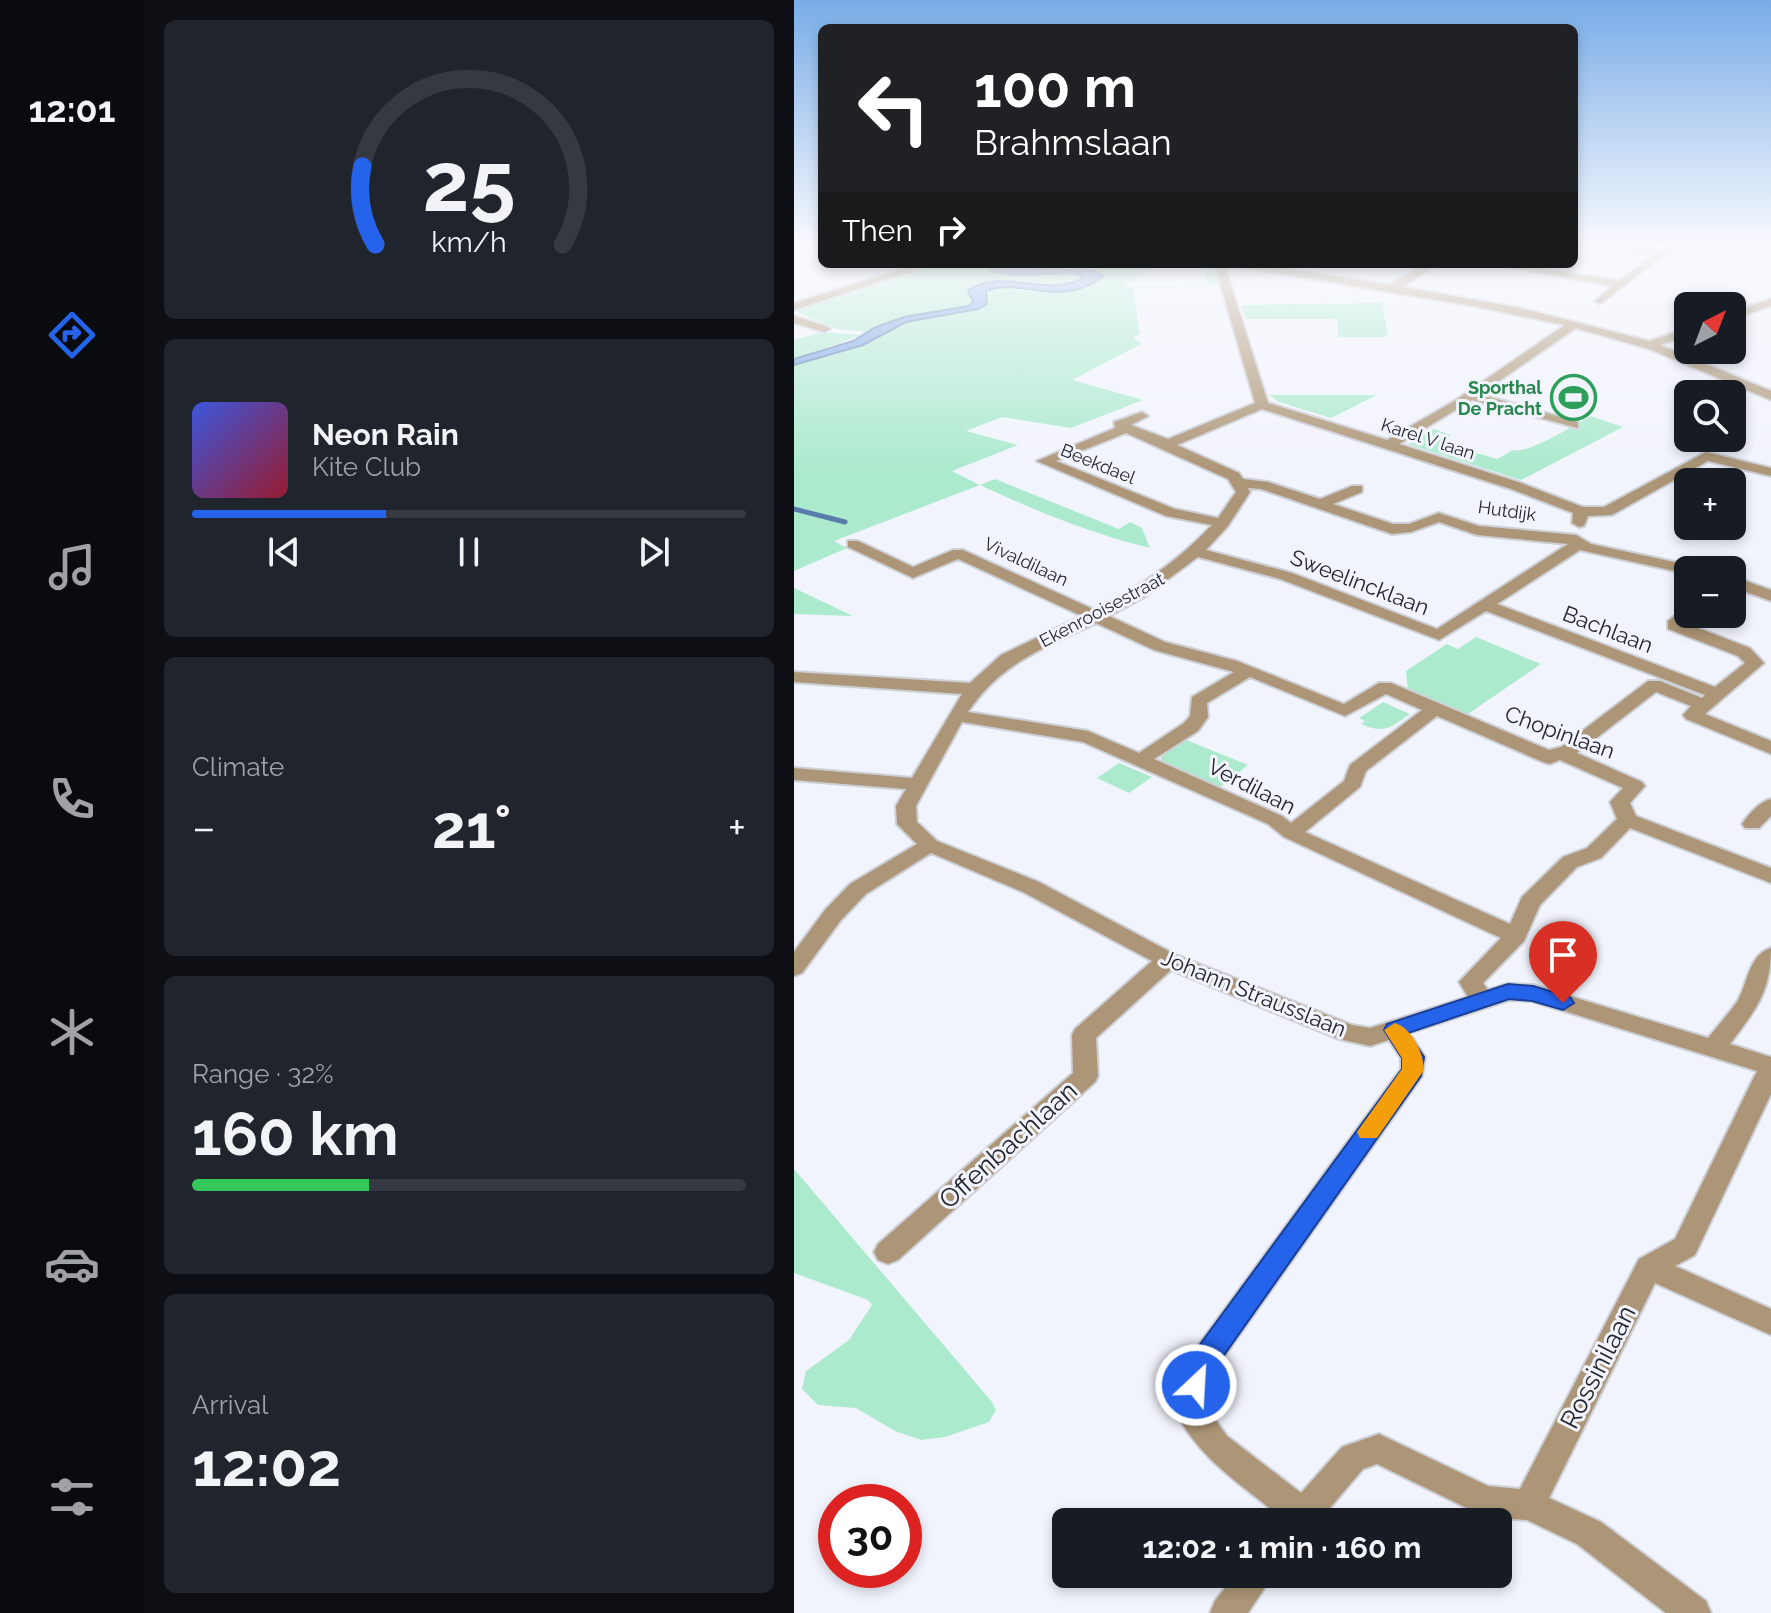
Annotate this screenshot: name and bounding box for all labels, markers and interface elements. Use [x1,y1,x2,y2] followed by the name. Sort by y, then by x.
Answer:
[974,54,1136,120] text: 100 m
[842,56,946,160] icon: left
[29,88,115,130] text: 12:01
[974,121,1172,163] text: Brahmslaan
[422,133,516,230] text: 25
[929,208,973,252] icon: right
[842,213,913,248] text: Then
[431,225,507,259] text: km/h
[1674,292,1746,364] north arrow
[1674,292,1746,628] map controls
[44,307,100,363] icon: directions
[1549,374,1597,422] sports icon: Sporthal De Pracht
[1458,377,1542,419] place label: Sporthal De Pracht
[1674,380,1746,452] button: search
[1379,413,1478,464] street label: Karel V laan
[312,417,459,452] text: Neon Rain
[1058,439,1139,488] street label: Beekdael
[312,452,421,482] text: Kite Club
[1674,468,1746,540] button: +
[1477,496,1538,525] street label: Hutdijk
[262,530,306,574] icon: previous
[447,530,491,574] icon: pause
[632,530,676,574] icon: next
[981,533,1072,590] street label: Vivaldilaan
[44,539,100,595] icon: music
[1287,544,1433,620] street label: Sweelincklaan
[1674,556,1746,628] button: −
[1036,568,1168,651] street label: Ekenrooisestraat
[1559,600,1657,658] street label: Bachlaan
[1502,700,1618,764] street label: Chopinlaan
[192,752,284,782] text: Climate
[1204,753,1300,819] street label: Verdilaan
[44,771,100,827] icon: phone
[432,792,511,862] text: 21°
[192,802,216,853] text: −
[728,802,746,853] text: +
[1529,921,1597,1003] pin
[1541,933,1585,977] icon: arrive
[1158,944,1350,1042] street label: Johann Strausslaan
[44,1004,100,1060] icon: climate
[192,1059,334,1089] text: Range · 32%
[933,1075,1083,1215] street label: Offenbachlaan
[192,1099,399,1169] text: 160 km
[44,1236,100,1292] icon: car
[1554,1300,1642,1434] street label: Rossinilaan
[1154,1343,1238,1427] position arrow
[192,1390,268,1420] text: Arrival
[192,1430,341,1500] text: 12:02
[44,1469,100,1525] icon: filters
[818,1484,922,1588] speed limit sign: 30
[1142,1530,1422,1565] text: 12:02 · 1 min · 160 m

